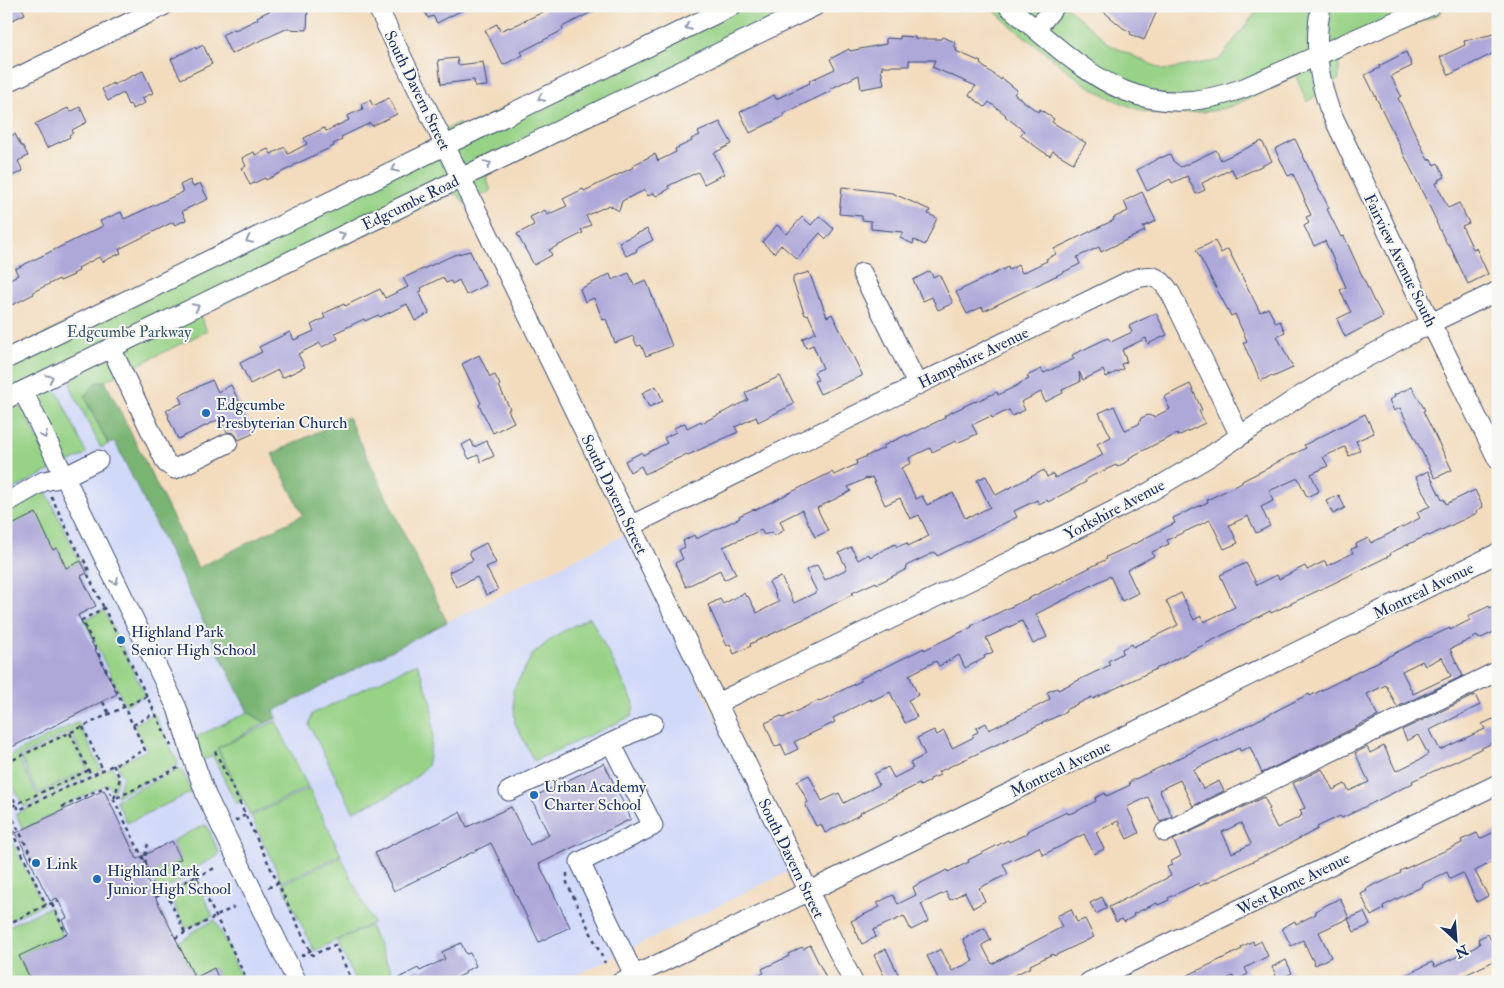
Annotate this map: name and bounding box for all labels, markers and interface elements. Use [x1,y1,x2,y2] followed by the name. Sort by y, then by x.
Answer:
[684,21,693,32] one-way arrow
[379,27,455,154] street label: South Davern Street
[538,92,547,102] one-way arrow
[483,160,492,170] one-way arrow
[391,163,400,173] one-way arrow
[359,171,462,235] street label: Edgcumbe Road
[1359,191,1441,331] street label: Fairview Avenue South
[337,231,346,242] one-way arrow
[245,234,254,245] one-way arrow
[191,303,200,313] one-way arrow
[67,322,192,342] park label: Edgcumbe Parkway
[915,322,1033,394] street label: Hampshire Avenue
[45,374,54,384] one-way arrow
[216,395,348,433] place label: Edgcumbe Presbyterian Church
[200,407,212,419] marker: Edgcumbe Presbyterian Church
[38,430,48,439] one-way arrow
[576,431,652,558] street label: South Davern Street
[1061,475,1168,545] street label: Yorkshire Avenue
[1370,558,1477,624] street label: Montreal Avenue
[109,576,119,585] one-way arrow
[131,622,256,660] place label: Highland Park Senior High School
[115,634,127,646] marker: Highland Park Senior High School
[1007,736,1114,802] street label: Montreal Avenue
[544,777,647,815] place label: Urban Academy Charter School
[528,789,540,801] marker: Urban Academy Charter School
[753,795,829,922] street label: South Davern Street
[1233,848,1354,920] street label: West Rome Avenue
[46,854,78,874] place label: Link
[30,857,42,869] marker: Link
[106,861,231,900] place label: Highland Park Junior High School
[91,873,103,885] marker: Highland Park Junior High School
[1432,916,1482,966] north arrow
[1452,940,1472,962] text: N

